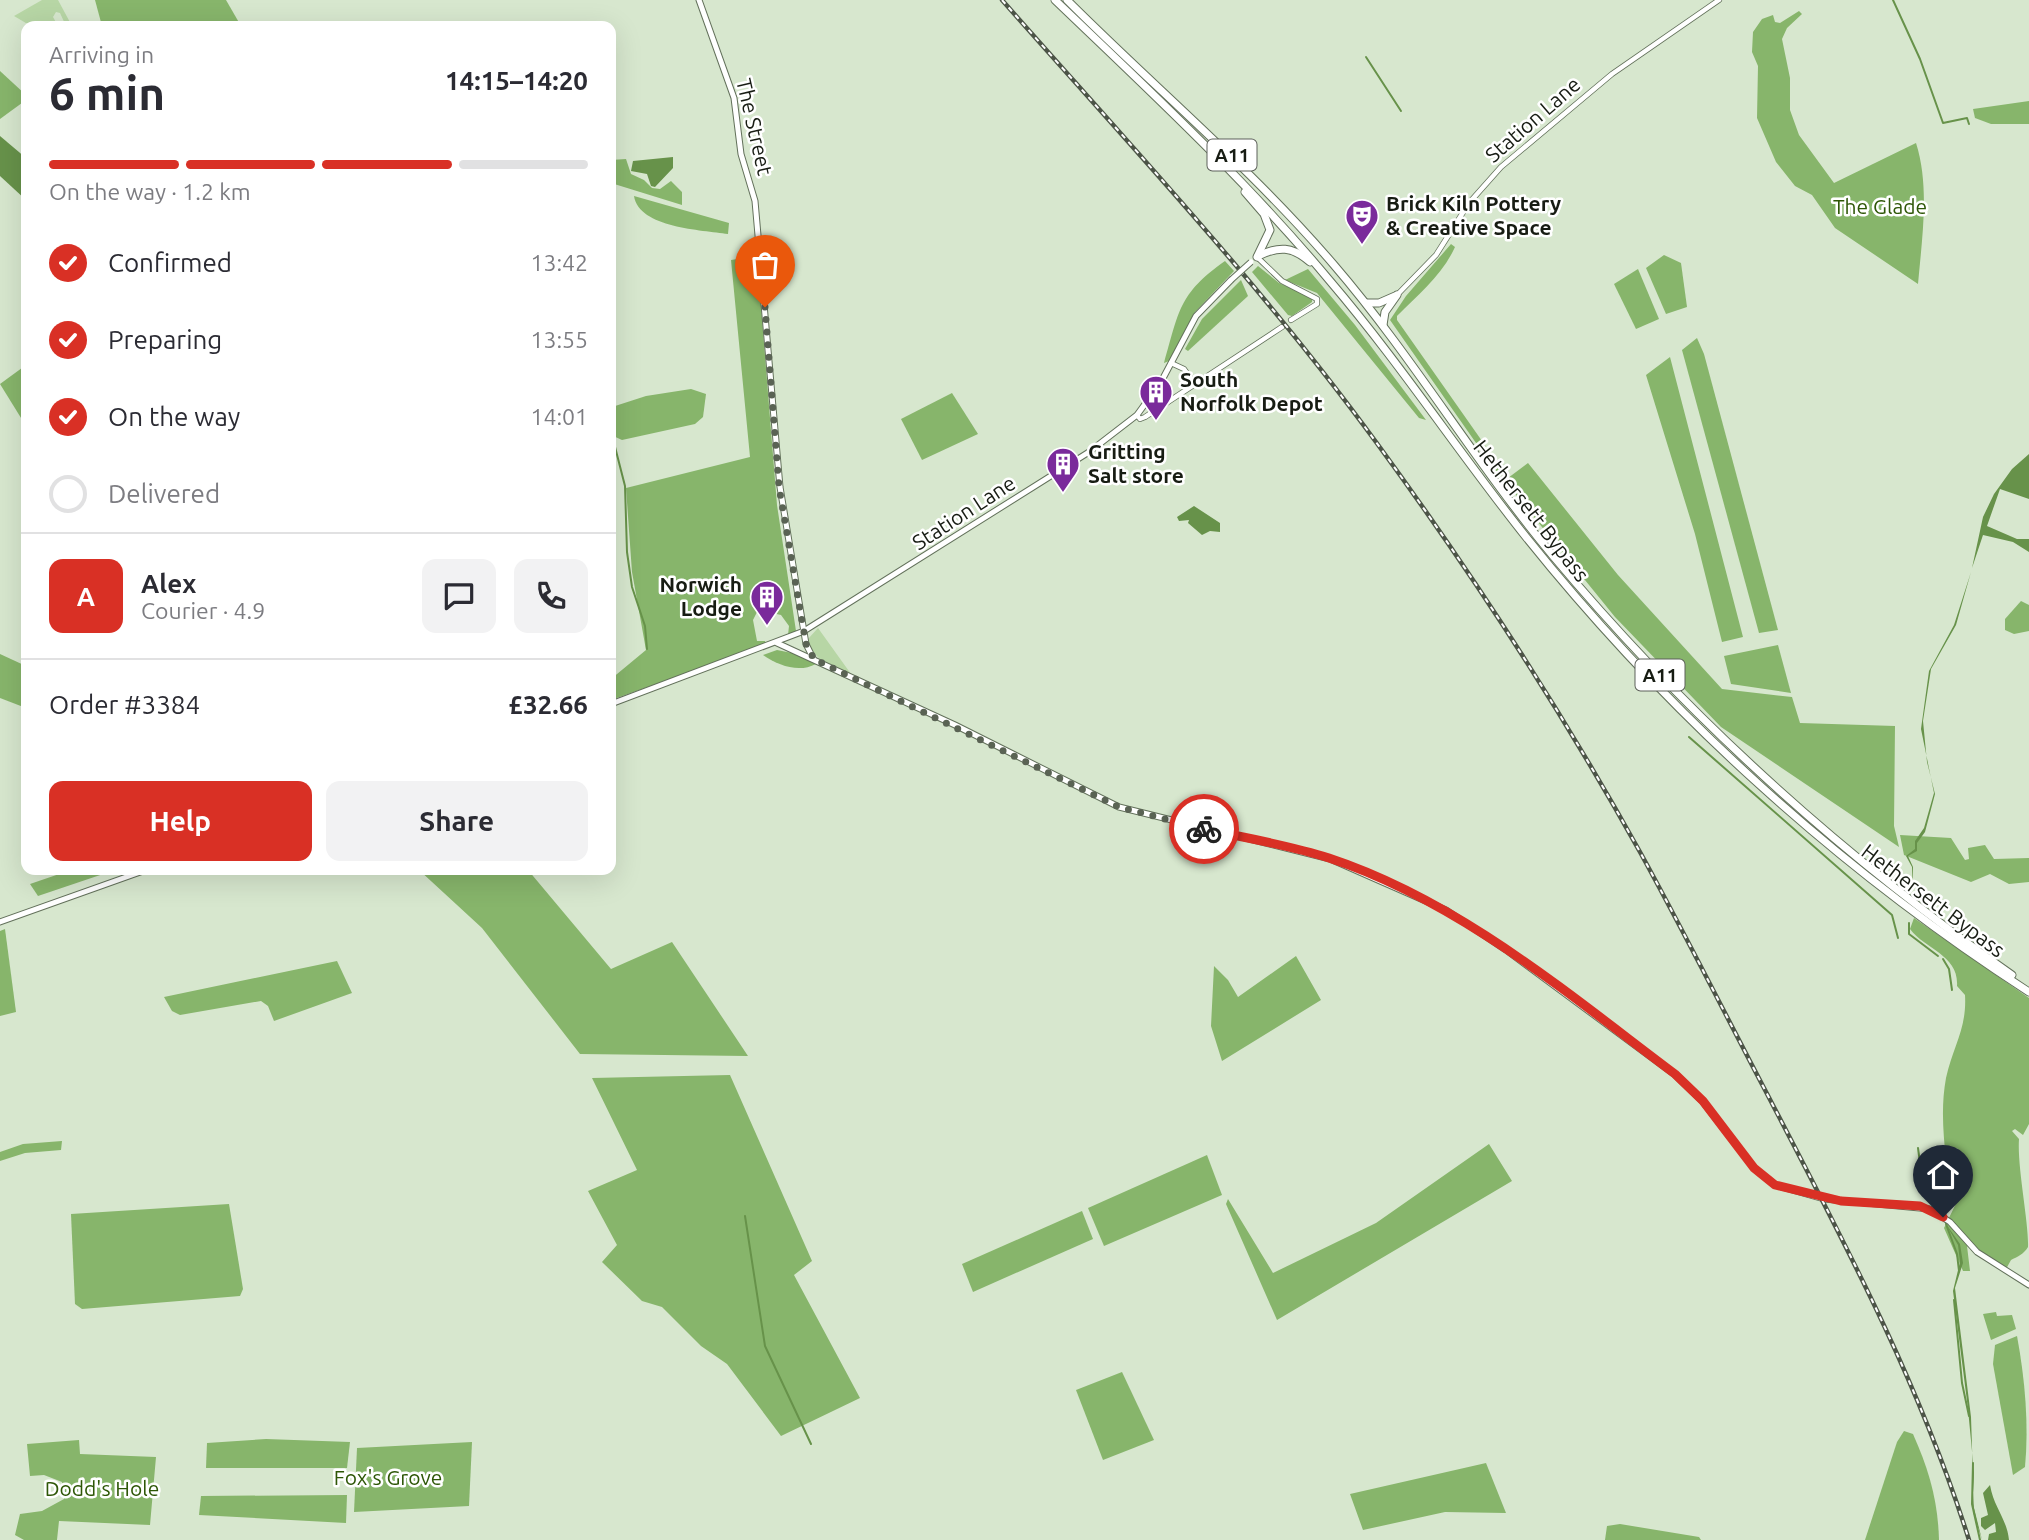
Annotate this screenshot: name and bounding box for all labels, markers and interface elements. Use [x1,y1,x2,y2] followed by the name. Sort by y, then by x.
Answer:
[49,42,154,67] text: Arriving in
[445,66,588,95] text: 14:15–14:20
[49,67,165,119] text: 6 min
[1480,72,1585,167] street label: Station Lane
[732,76,778,178] street label: The Street
[1208,140,1256,170] road number: A11
[49,179,251,204] text: On the way · 1.2 km
[1386,191,1561,239] place label: Brick Kiln Pottery & Creative Space
[1833,194,1927,218] park label: The Glade
[1343,197,1381,246] theatre icon: Brick Kiln Pottery & Creative Space
[735,235,795,307] pin
[49,244,87,282] icon: check
[746,246,784,284] icon: bag
[108,248,232,277] text: Confirmed
[530,250,588,275] text: 13:42
[49,321,87,359] icon: check
[108,325,222,354] text: Preparing
[530,327,588,352] text: 13:55
[1180,367,1323,415] place label: South Norfolk Depot
[1137,373,1175,422] building icon: South Norfolk Depot
[49,398,87,436] icon: check
[108,402,240,431] text: On the way
[530,404,588,429] text: 14:01
[1469,435,1594,586] street label: Hethersett Bypass
[1088,439,1184,487] place label: Gritting Salt store
[1044,445,1082,494] building icon: Gritting Salt store
[908,470,1019,554] street label: Station Lane
[108,479,220,508] text: Delivered
[422,559,496,633] button: chat
[514,559,588,633] button: phone
[141,569,196,598] text: Alex
[660,572,742,620] place label: Norwich Lodge
[748,578,786,627] building icon: Norwich Lodge
[77,582,95,611] text: A
[141,598,265,623] text: Courier · 4.9
[1636,660,1684,690] road number: A11
[49,690,200,719] text: Order #3384
[508,690,588,719] text: £32.66
[49,781,312,861] button: Help
[326,781,588,861] button: Share
[1169,794,1239,864] courier
[1185,810,1223,848] icon: bike
[1857,839,2010,962] street label: Hethersett Bypass
[1913,1145,1973,1217] pin
[1924,1156,1962,1194] icon: home
[334,1465,442,1489] park label: Fox's Grove
[45,1476,159,1500] park label: Dodd's Hole

